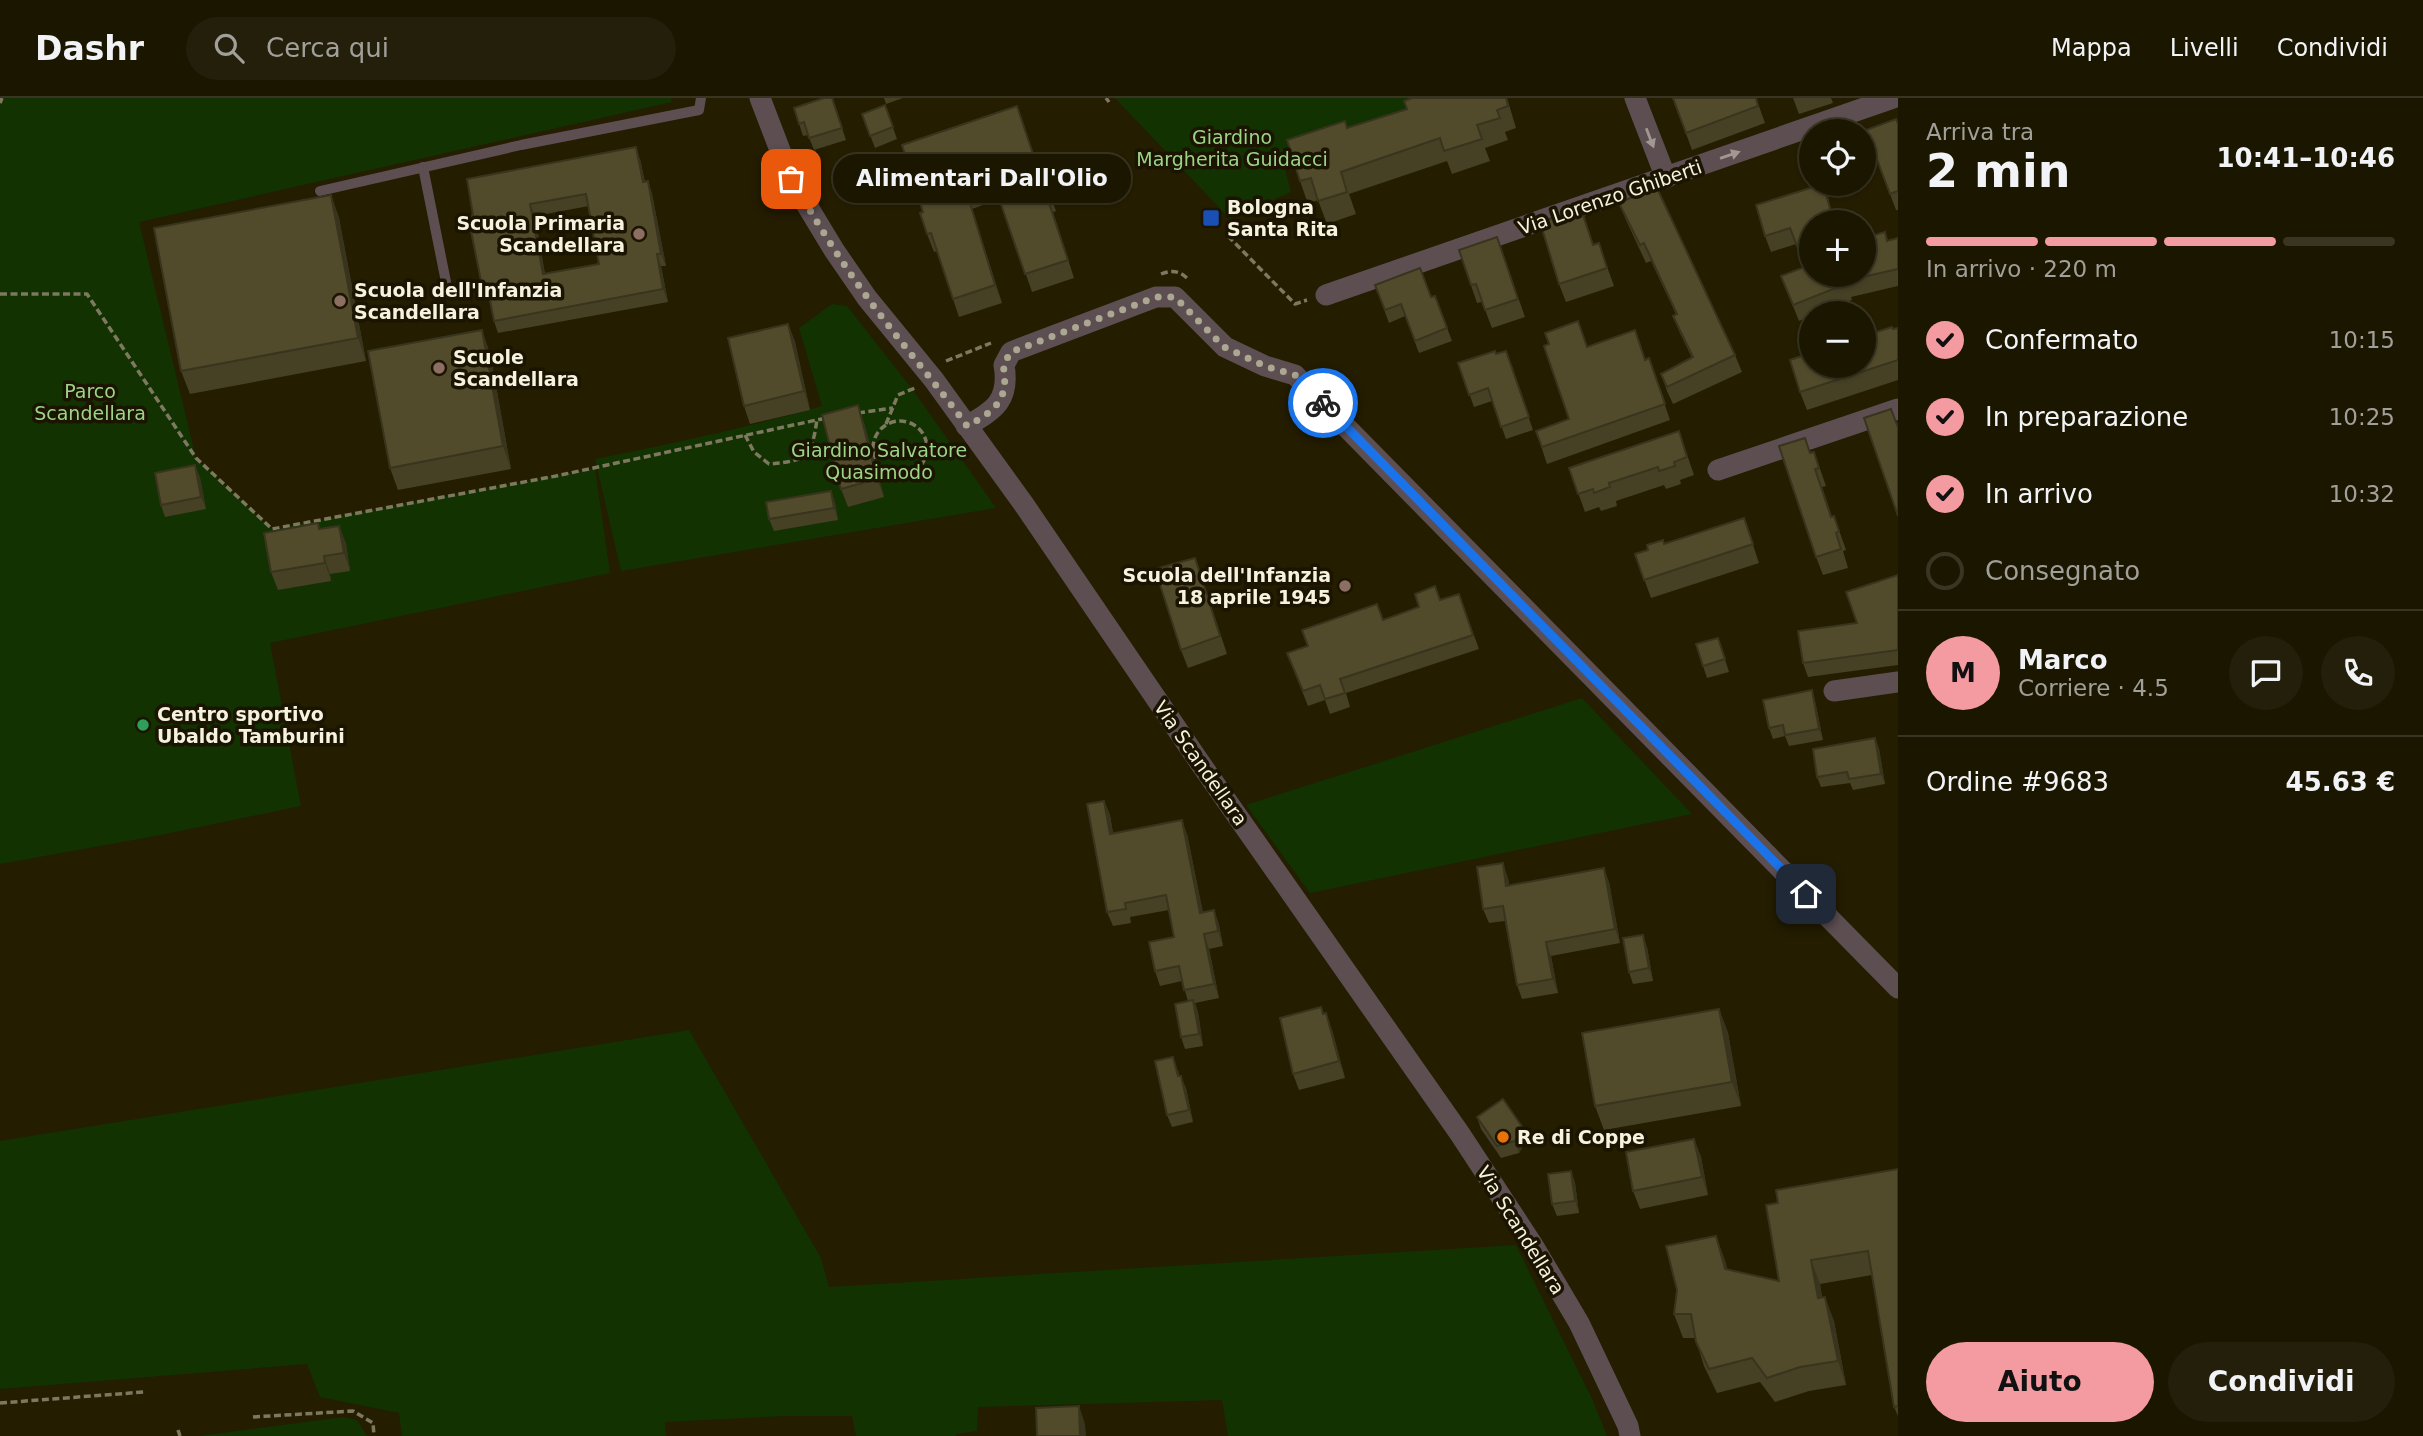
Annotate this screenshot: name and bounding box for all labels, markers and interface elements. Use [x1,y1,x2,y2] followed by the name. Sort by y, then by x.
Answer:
[186,17,676,80] search box
[35,29,144,68] text: Dashr
[210,29,248,67] icon: search
[266,33,389,63] text: Cerca qui
[2051,34,2132,62] text: Mappa
[2170,34,2239,62] text: Livelli
[2277,34,2388,62] text: Condividi
[1799,119,1876,378] map controls
[1799,119,1876,196] button: locate
[1926,119,2034,145] text: Arriva tra
[1136,126,1328,170] park label: Giardino Margherita Guidacci
[1645,127,1656,148] one-way arrow
[2216,143,2395,173] text: 10:41–10:46
[1926,144,2070,198] text: 2 min
[761,149,821,209] pin
[1720,149,1741,160] one-way arrow
[833,154,1130,204] callout: Alimentari Dall'Olio
[1515,155,1705,239] street label: Via Lorenzo Ghiberti
[772,160,810,198] icon: bag
[856,165,1108,191] text: Alimentari Dall'Olio
[1227,196,1339,240] place label: Bologna Santa Rita
[1201,208,1221,228] marker: Bologna Santa Rita
[1799,210,1876,287] button: +
[456,212,625,256] place label: Scuola Primaria Scandellara
[631,226,647,242] marker: Scuola Primaria Scandellara
[1926,256,2117,282] text: In arrivo · 220 m
[354,279,562,323] place label: Scuola dell'Infanzia Scandellara
[332,293,348,309] marker: Scuola dell'Infanzia Scandellara
[1799,301,1876,378] button: −
[1926,321,1964,359] icon: check
[1985,325,2138,355] text: Confermato
[2329,327,2395,353] text: 10:15
[453,346,579,390] place label: Scuole Scandellara
[431,360,447,376] marker: Scuole Scandellara
[1288,368,1358,438] courier
[34,380,146,424] park label: Parco Scandellara
[1304,384,1342,422] icon: bike
[1926,398,1964,436] icon: check
[1985,402,2188,432] text: In preparazione
[2329,404,2395,430] text: 10:25
[791,439,967,483] park label: Giardino Salvatore Quasimodo
[1926,475,1964,513] icon: check
[1985,479,2093,509] text: In arrivo
[2329,481,2395,507] text: 10:32
[1985,556,2140,586] text: Consegnato
[1123,564,1331,608] place label: Scuola dell'Infanzia 18 aprile 1945
[1337,578,1353,594] marker: Scuola dell'Infanzia 18 aprile 1945
[2229,636,2303,710] button: chat
[2321,636,2395,710] button: phone
[2018,645,2108,675] text: Marco
[1950,658,1976,688] text: M
[2018,675,2169,701] text: Corriere · 4.5
[1150,696,1252,830] street label: Via Scandellara
[157,703,345,747] place label: Centro sportivo Ubaldo Tamburini
[135,717,151,733] marker: Centro sportivo Ubaldo Tamburini
[1926,767,2109,797] text: Ordine #9683
[2286,767,2395,797] text: 45.63 €
[1776,864,1836,924] pin
[1787,875,1825,913] icon: home
[1517,1126,1645,1148] place label: Re di Coppe
[1495,1129,1511,1145] marker: Re di Coppe
[1473,1162,1569,1298] street label: Via Scandellara
[1926,1342,2154,1422] button: Aiuto
[2168,1342,2395,1422] button: Condividi

